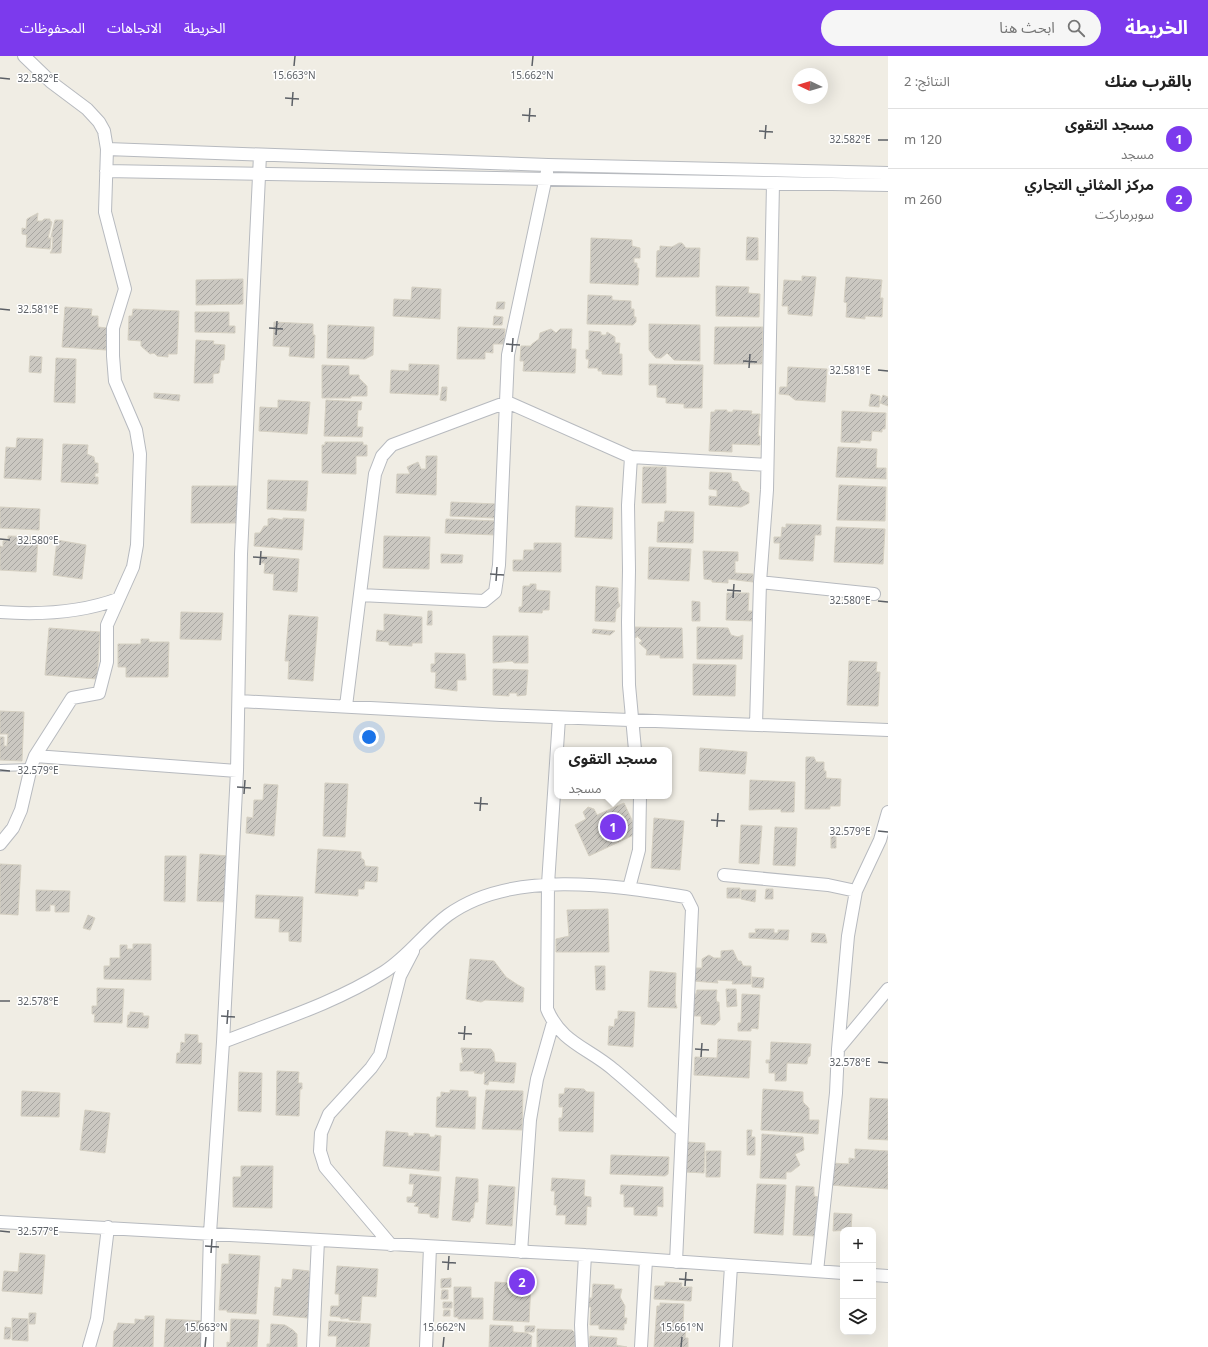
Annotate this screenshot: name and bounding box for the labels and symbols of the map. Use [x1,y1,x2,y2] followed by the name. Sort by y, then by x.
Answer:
[272,68,316,82] text: 15.663°N
[510,68,554,82] text: 15.662°N
[792,68,828,104] north arrow
[17,71,59,85] text: 32.582°E
[829,132,871,146] text: 32.582°E
[17,302,59,316] text: 32.581°E
[829,363,871,377] text: 32.581°E
[17,533,59,547] text: 32.580°E
[829,593,871,607] text: 32.580°E
[359,727,379,747] your location
[17,763,59,777] text: 32.579°E
[600,812,626,842] pin: 1
[829,824,871,838] text: 32.579°E
[17,994,59,1008] text: 32.578°E
[829,1055,871,1069] text: 32.578°E
[17,1224,59,1238] text: 32.577°E
[509,1267,535,1297] pin: 2
[184,1320,228,1334] text: 15.663°N
[422,1320,466,1334] text: 15.662°N
[660,1320,704,1334] text: 15.661°N

